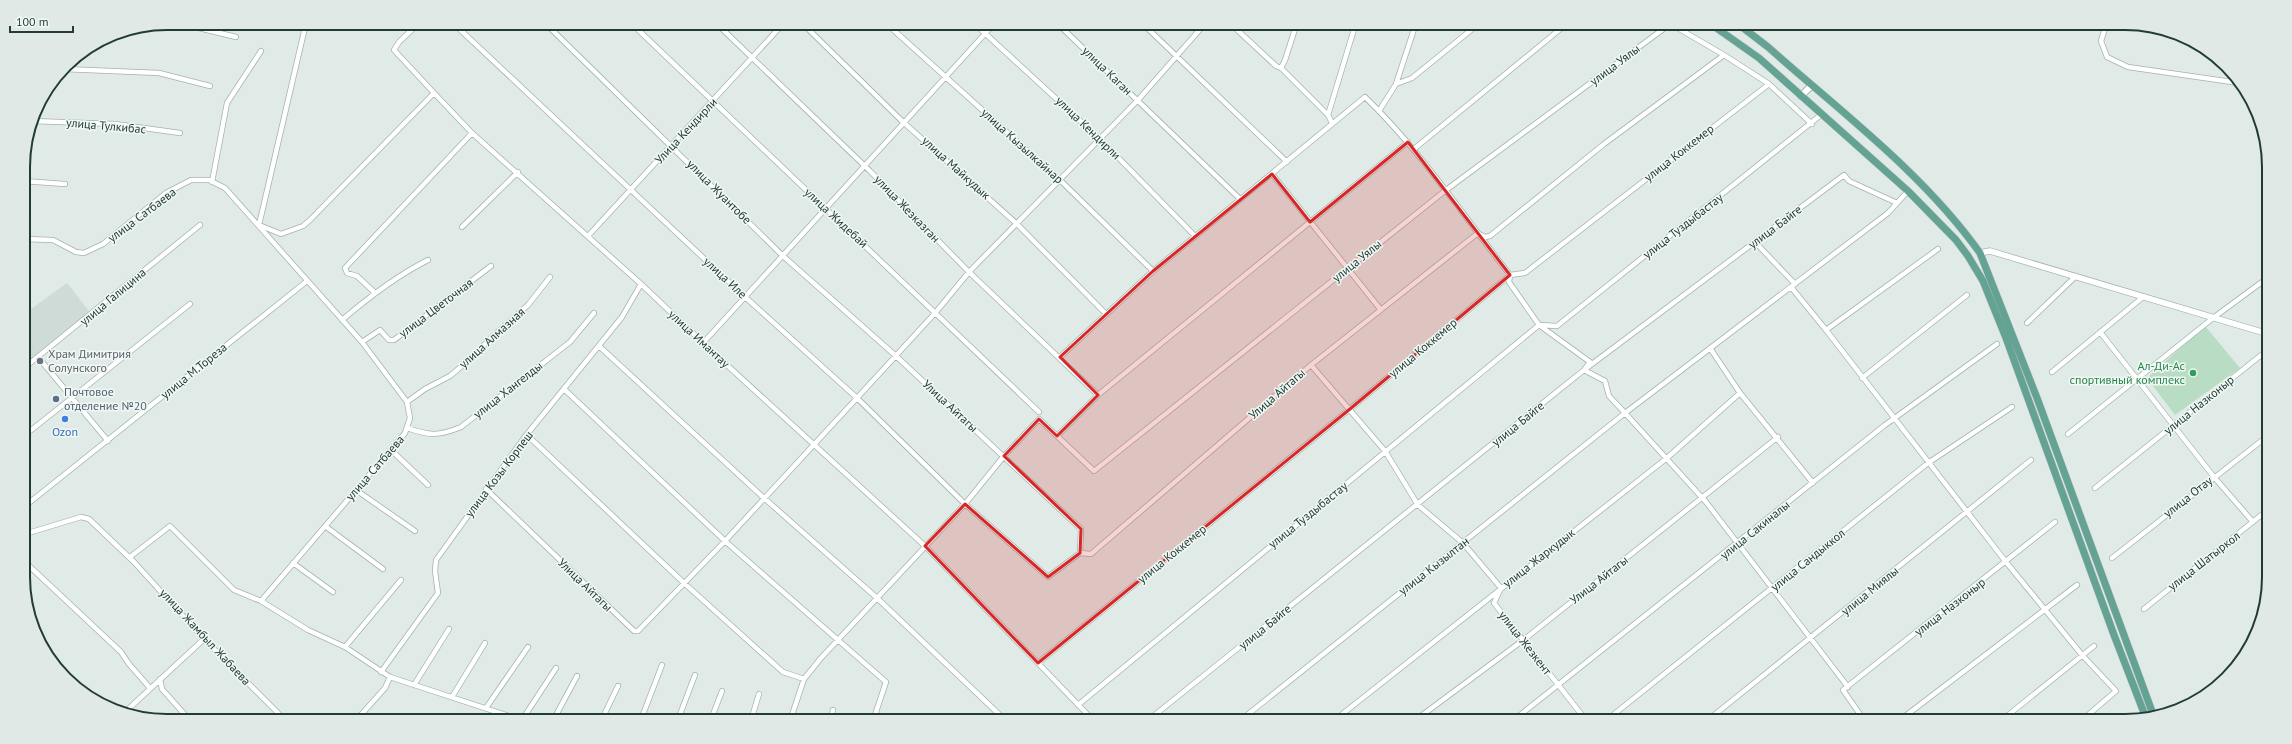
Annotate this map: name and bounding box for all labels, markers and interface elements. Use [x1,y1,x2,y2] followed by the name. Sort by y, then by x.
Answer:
[10,8,73,34] scale bar
[16,14,49,29] text: 100 m
[1587,41,1643,88] street label: улица Уялы
[1079,43,1136,98] street label: улица Каган
[1053,93,1124,163] street label: улица Кендирли
[651,94,720,167] street label: Улица Кендирли
[978,105,1067,186] street label: улица Кызылкайнар
[66,115,147,137] street label: улица Тулкибас
[1641,121,1717,185] street label: улица Коккемер
[919,133,994,202] street label: улица Майкудык
[684,156,755,227] street label: улица Жуантобе
[871,172,943,246] street label: улица Жезказган
[105,184,179,245] street label: улица Сатбаева
[801,184,871,251] street label: улица Жидебай
[1640,189,1726,262] street label: улица Туздыбастау
[1745,202,1804,252] street label: улица Байге
[1329,236,1384,285] street label: улица Уялы
[700,254,750,302] street label: улица Иле
[77,265,149,329] street label: улица Галицина
[396,275,476,340] street label: улица Цветочная
[456,304,528,371] street label: улица Алмазная
[666,306,733,371] street label: улица Имантау
[1385,315,1460,381] street label: улица Коккемер
[158,339,230,402] street label: улица М.Тореза
[48,346,131,375] place label: Храм Димитрия Солунского
[35,356,45,366] marker: Храм Димитрия Солунского
[470,358,545,421] street label: улица Хангелды
[2070,358,2186,387] place label: Ал-Ди-Ас спортивный комплекс
[1245,365,1308,422] street label: Улица Айтагы
[2188,368,2198,378] marker: Ал-Ди-Ас спортивный комплекс
[2161,372,2237,437] street label: улица Назконыр
[920,376,981,435] street label: Улица Айтагы
[64,384,147,413] place label: Почтовое отделение №20
[51,394,61,404] marker: Почтовое отделение №20
[1488,398,1547,449] street label: улица Байге
[60,414,70,424] marker: Ozon
[52,424,78,439] place label: Ozon
[461,428,536,520] street label: улица Козы Корпеш
[342,432,407,503] street label: улица Сатбаева
[2160,473,2216,520] street label: улица Отау
[1265,478,1351,551] street label: улица Туздыбастау
[1717,497,1793,562] street label: улица Сакиналы
[1134,521,1209,586] street label: улица Коккемер
[1500,525,1578,590] street label: улица Жаркудык
[1768,525,1848,594] street label: улица Сандыккол
[2165,528,2243,593] street label: улица Шатыркол
[1395,533,1472,598] street label: улица Кызылтан
[1566,552,1631,607] street label: Улица Айтагы
[555,555,616,614] street label: Улица Айтагы
[1838,563,1901,618] street label: улица Миялы
[1911,574,1988,639] street label: улица Назконыр
[157,585,254,688] street label: улица Жамбыл Жабаева
[1235,601,1294,652] street label: улица Байге
[1496,608,1555,678] street label: улица Жезкент

